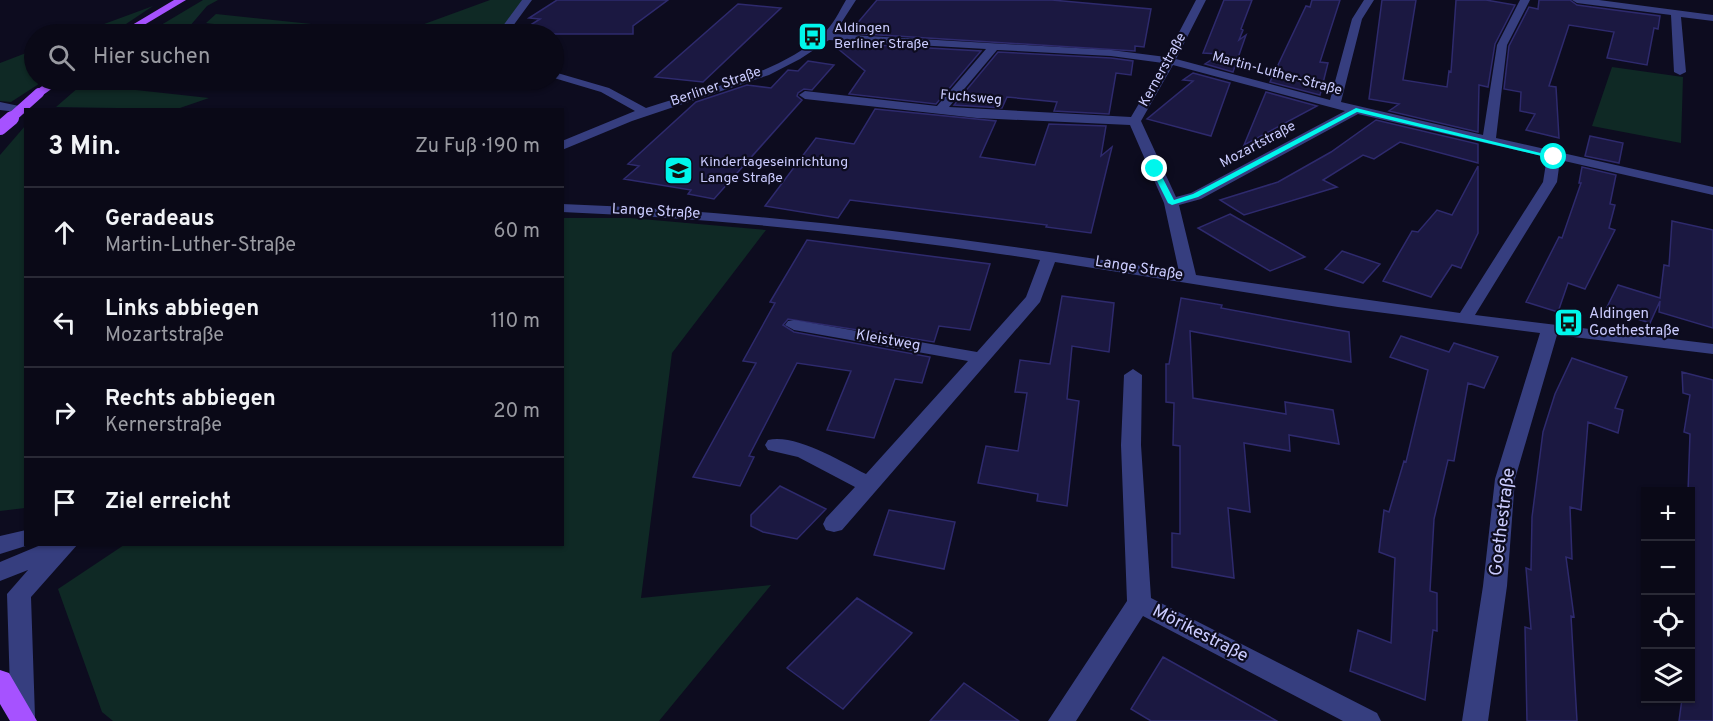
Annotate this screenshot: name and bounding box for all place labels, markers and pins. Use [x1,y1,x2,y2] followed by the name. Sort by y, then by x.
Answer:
[797,20,829,52] bus stop icon: Aldingen Berliner Straße
[834,20,929,53] place label: Aldingen Berliner Straße
[663,154,695,186] school or university icon: Kindertageseinrichtung Lange Straße
[700,154,848,187] place label: Kindertageseinrichtung Lange Straße
[1589,305,1680,341] place label: Aldingen Goethestraße
[1552,307,1584,339] bus stop icon: Aldingen Goethestraße

